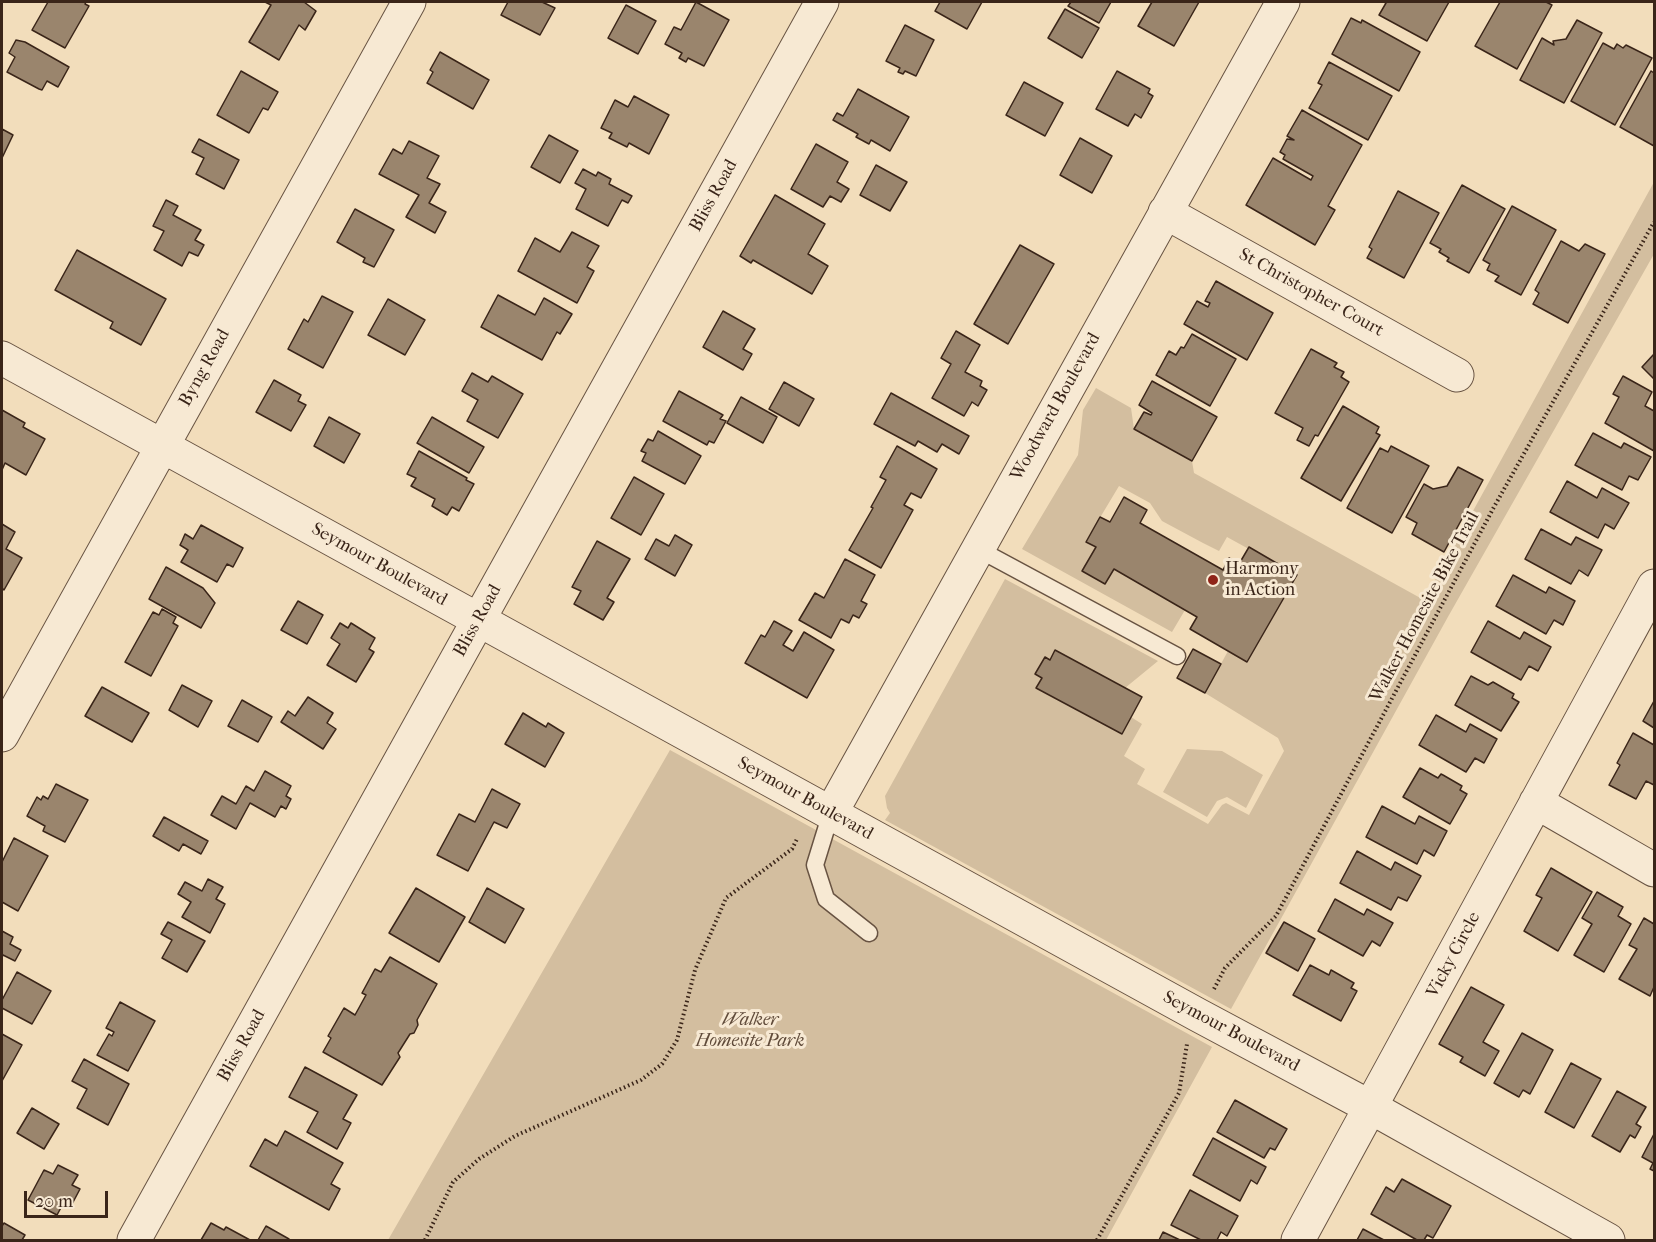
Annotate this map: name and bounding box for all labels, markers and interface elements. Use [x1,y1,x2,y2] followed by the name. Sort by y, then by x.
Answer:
[685,156,743,236] street label: Bliss Road
[1235,244,1387,342] street label: St Christopher Court
[175,325,235,411] street label: Byng Road
[1006,329,1106,485] street label: Woodward Boulevard
[1365,508,1485,706] street label: Walker Homesite Bike Trail
[307,519,451,611] street label: Seymour Boulevard
[1225,559,1299,602] place label: Harmony in Action
[1206,573,1220,587] marker: Harmony in Action
[449,581,507,661] street label: Bliss Road
[733,753,877,845] street label: Seymour Boulevard
[1422,908,1486,1002] street label: Vicky Circle
[1159,987,1303,1077] street label: Seymour Boulevard
[213,1006,271,1086] street label: Bliss Road
[696,1010,804,1052] park label: Walker Homesite Park
[27,1179,111,1217] scale bar
[35,1191,73,1212] text: 20 m

